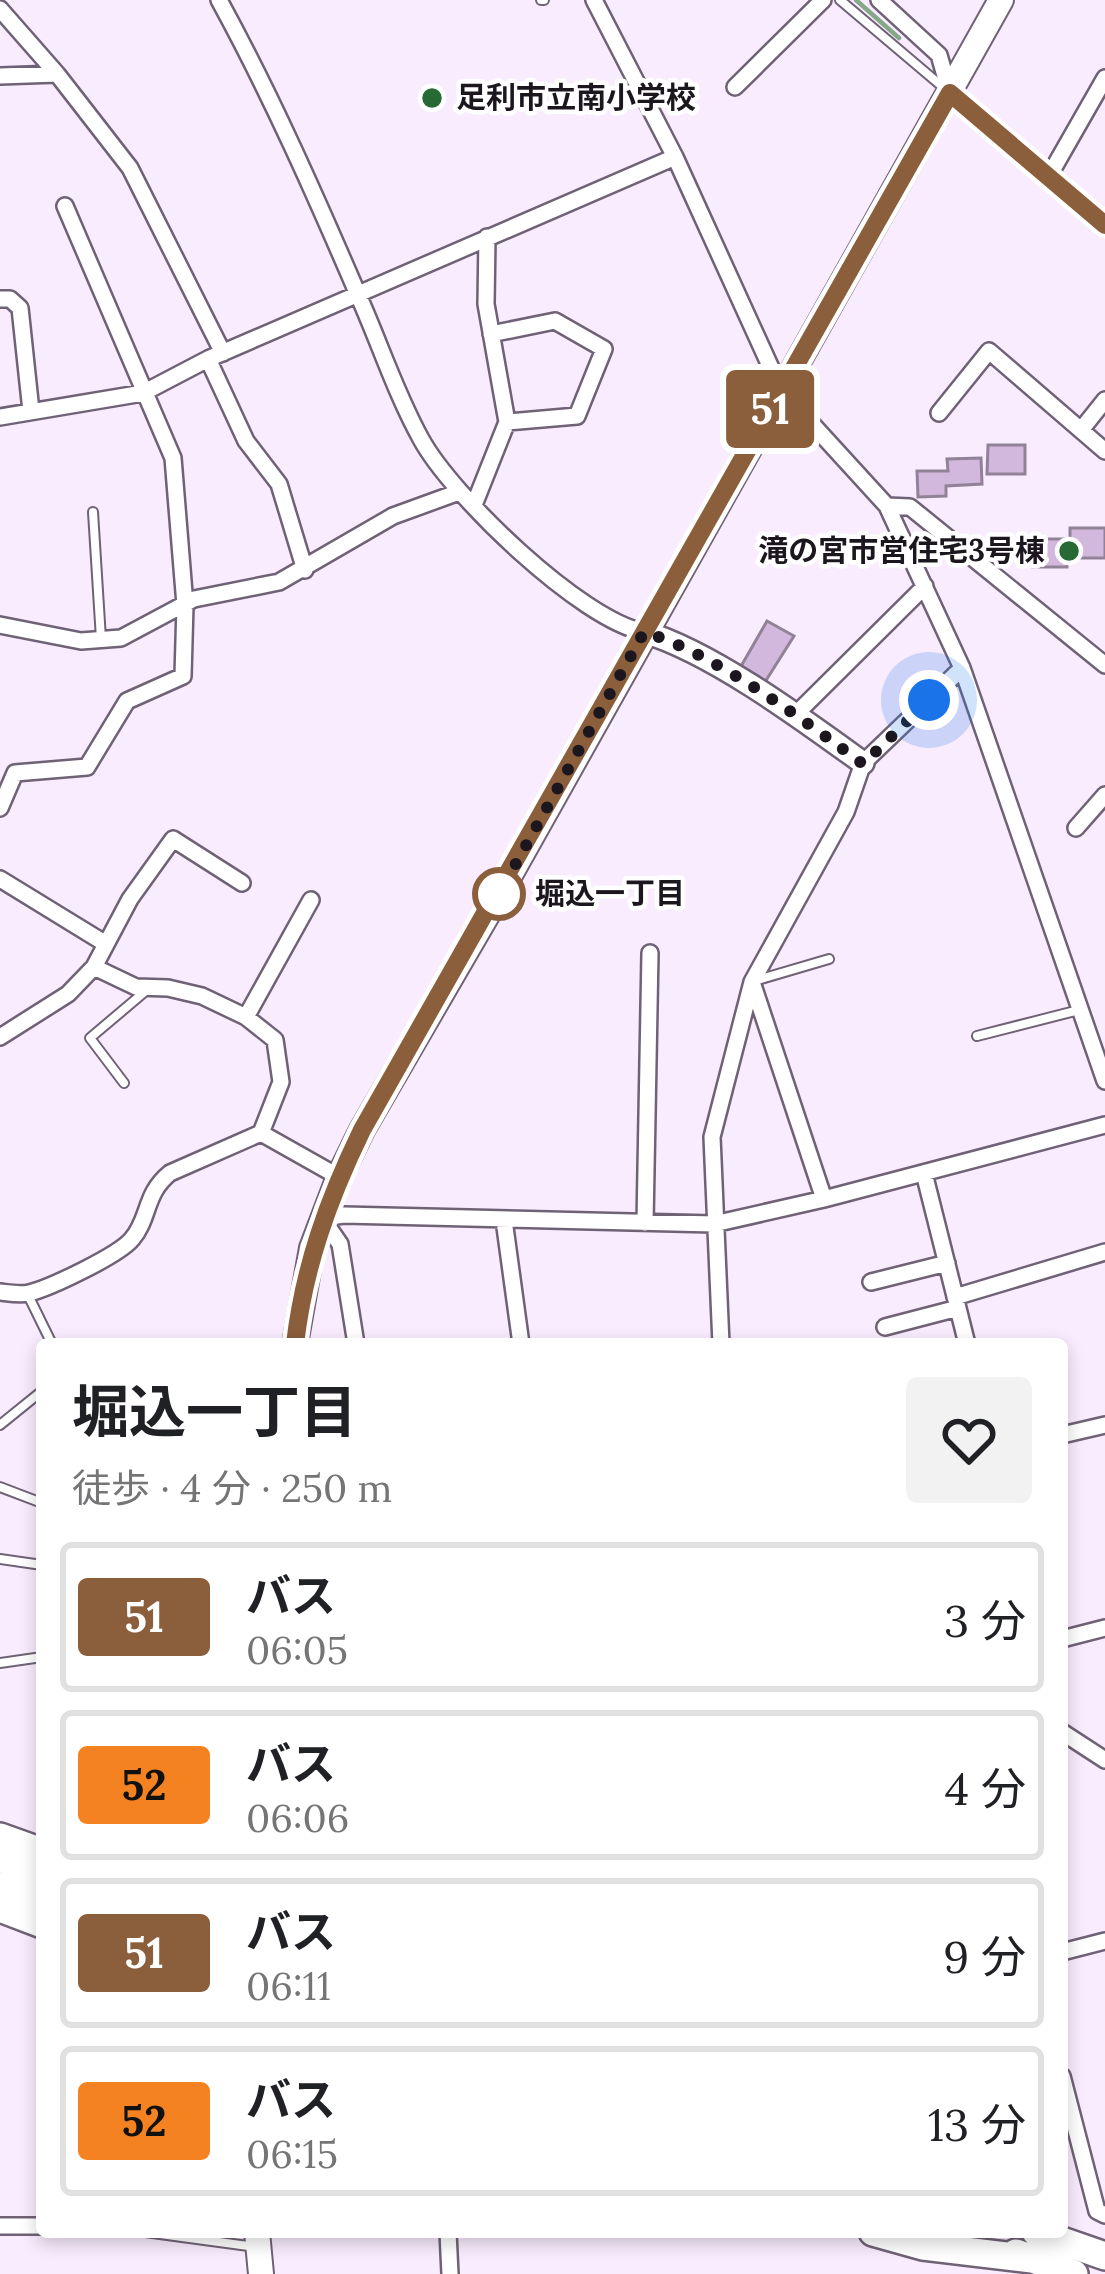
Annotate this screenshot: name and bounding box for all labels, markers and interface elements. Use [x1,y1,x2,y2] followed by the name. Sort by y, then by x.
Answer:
[456,78,696,116] place label: 足利市立南小学校
[419,85,445,111] marker: 足利市立南小学校
[716,370,824,448] line badge: 51
[750,382,790,436] text: 51
[758,531,1045,569] place label: 滝の宮市営住宅3号棟
[1056,538,1082,564] marker: 滝の宮市営住宅3号棟
[899,670,959,730] your location
[474,869,524,919] marker: 堀込一丁目
[535,874,685,912] place label: 堀込一丁目
[72,1375,357,1448] text: 堀込一丁目
[906,1377,1032,1503] button: heart
[72,1463,392,1513] text: 徒歩 · 4 分 · 250 m
[246,1567,336,1624] text: バス
[124,1590,164,1644] text: 51
[944,1592,1026,1649] text: 3 分
[246,1625,348,1675] text: 06:05
[246,1735,336,1792] text: バス
[121,1758,167,1812] text: 52
[945,1760,1026,1817] text: 4 分
[246,1793,349,1843] text: 06:06
[246,1903,336,1960] text: バス
[124,1926,164,1980] text: 51
[943,1928,1026,1985] text: 9 分
[246,1961,331,2011] text: 06:11
[246,2071,336,2128] text: バス
[121,2094,167,2148] text: 52
[928,2096,1026,2153] text: 13 分
[246,2129,338,2179] text: 06:15

